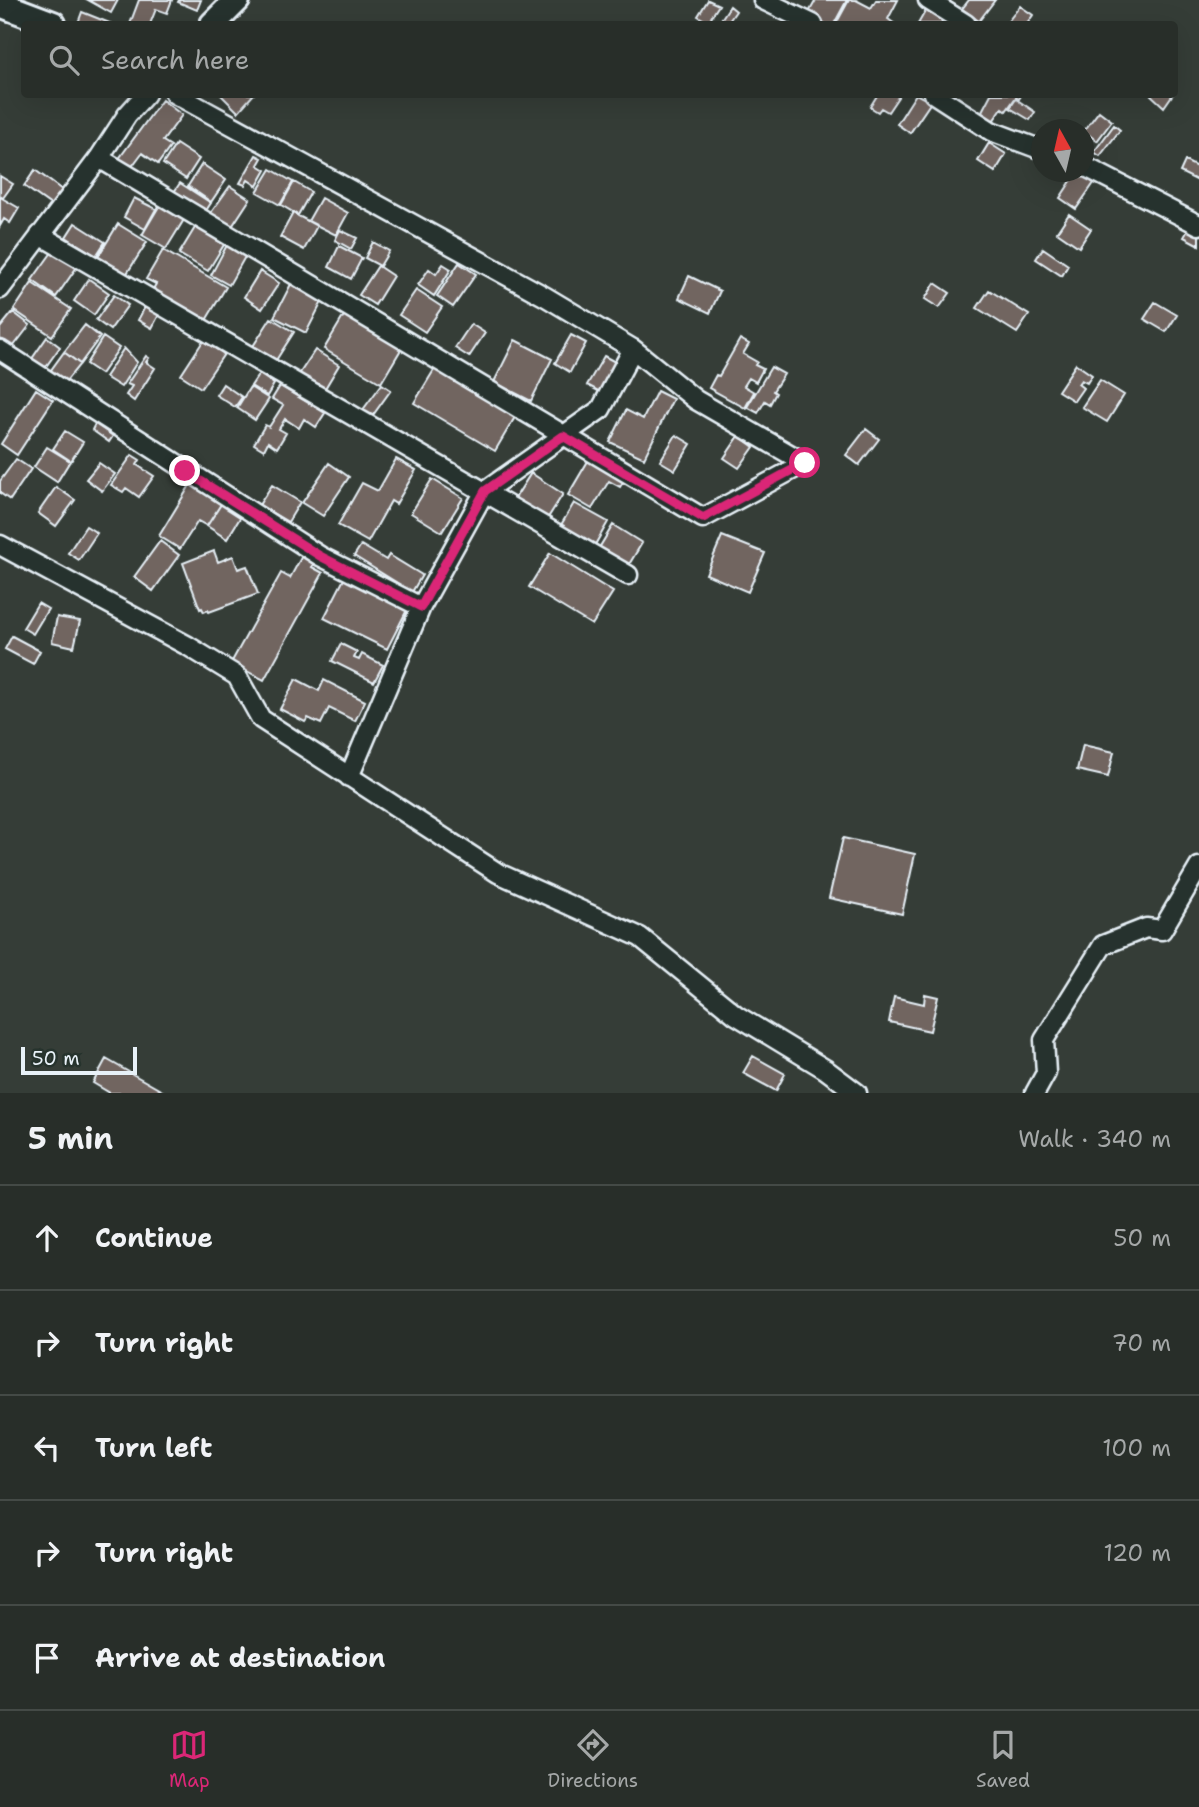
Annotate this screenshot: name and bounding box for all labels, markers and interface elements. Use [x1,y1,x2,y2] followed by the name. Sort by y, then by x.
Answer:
[21,21,1178,98] search box
[45,41,83,79] icon: search
[101,42,250,77] text: Search here
[1031,119,1094,182] north arrow
[789,447,820,478] route start
[169,455,200,486] route end
[21,1044,136,1076] scale bar
[32,1046,80,1071] text: 50 m
[28,1118,113,1159] text: 5 min
[1018,1124,1171,1154] text: Walk · 340 m
[28,1219,66,1257] icon: ahead
[95,1220,213,1255] text: Continue
[1113,1223,1171,1253] text: 50 m
[28,1324,66,1362] icon: right
[95,1325,233,1360] text: Turn right
[1112,1328,1171,1358] text: 70 m
[28,1429,66,1467] icon: left
[95,1430,212,1465] text: Turn left
[1102,1433,1171,1463] text: 100 m
[28,1534,66,1572] icon: right
[95,1535,233,1570] text: Turn right
[1103,1538,1171,1568] text: 120 m
[28,1639,66,1677] icon: arrive
[95,1640,385,1675] text: Arrive at destination
[169,1726,210,1793] tab: Map
[548,1726,638,1793] tab: Directions
[976,1726,1030,1793] tab: Saved

